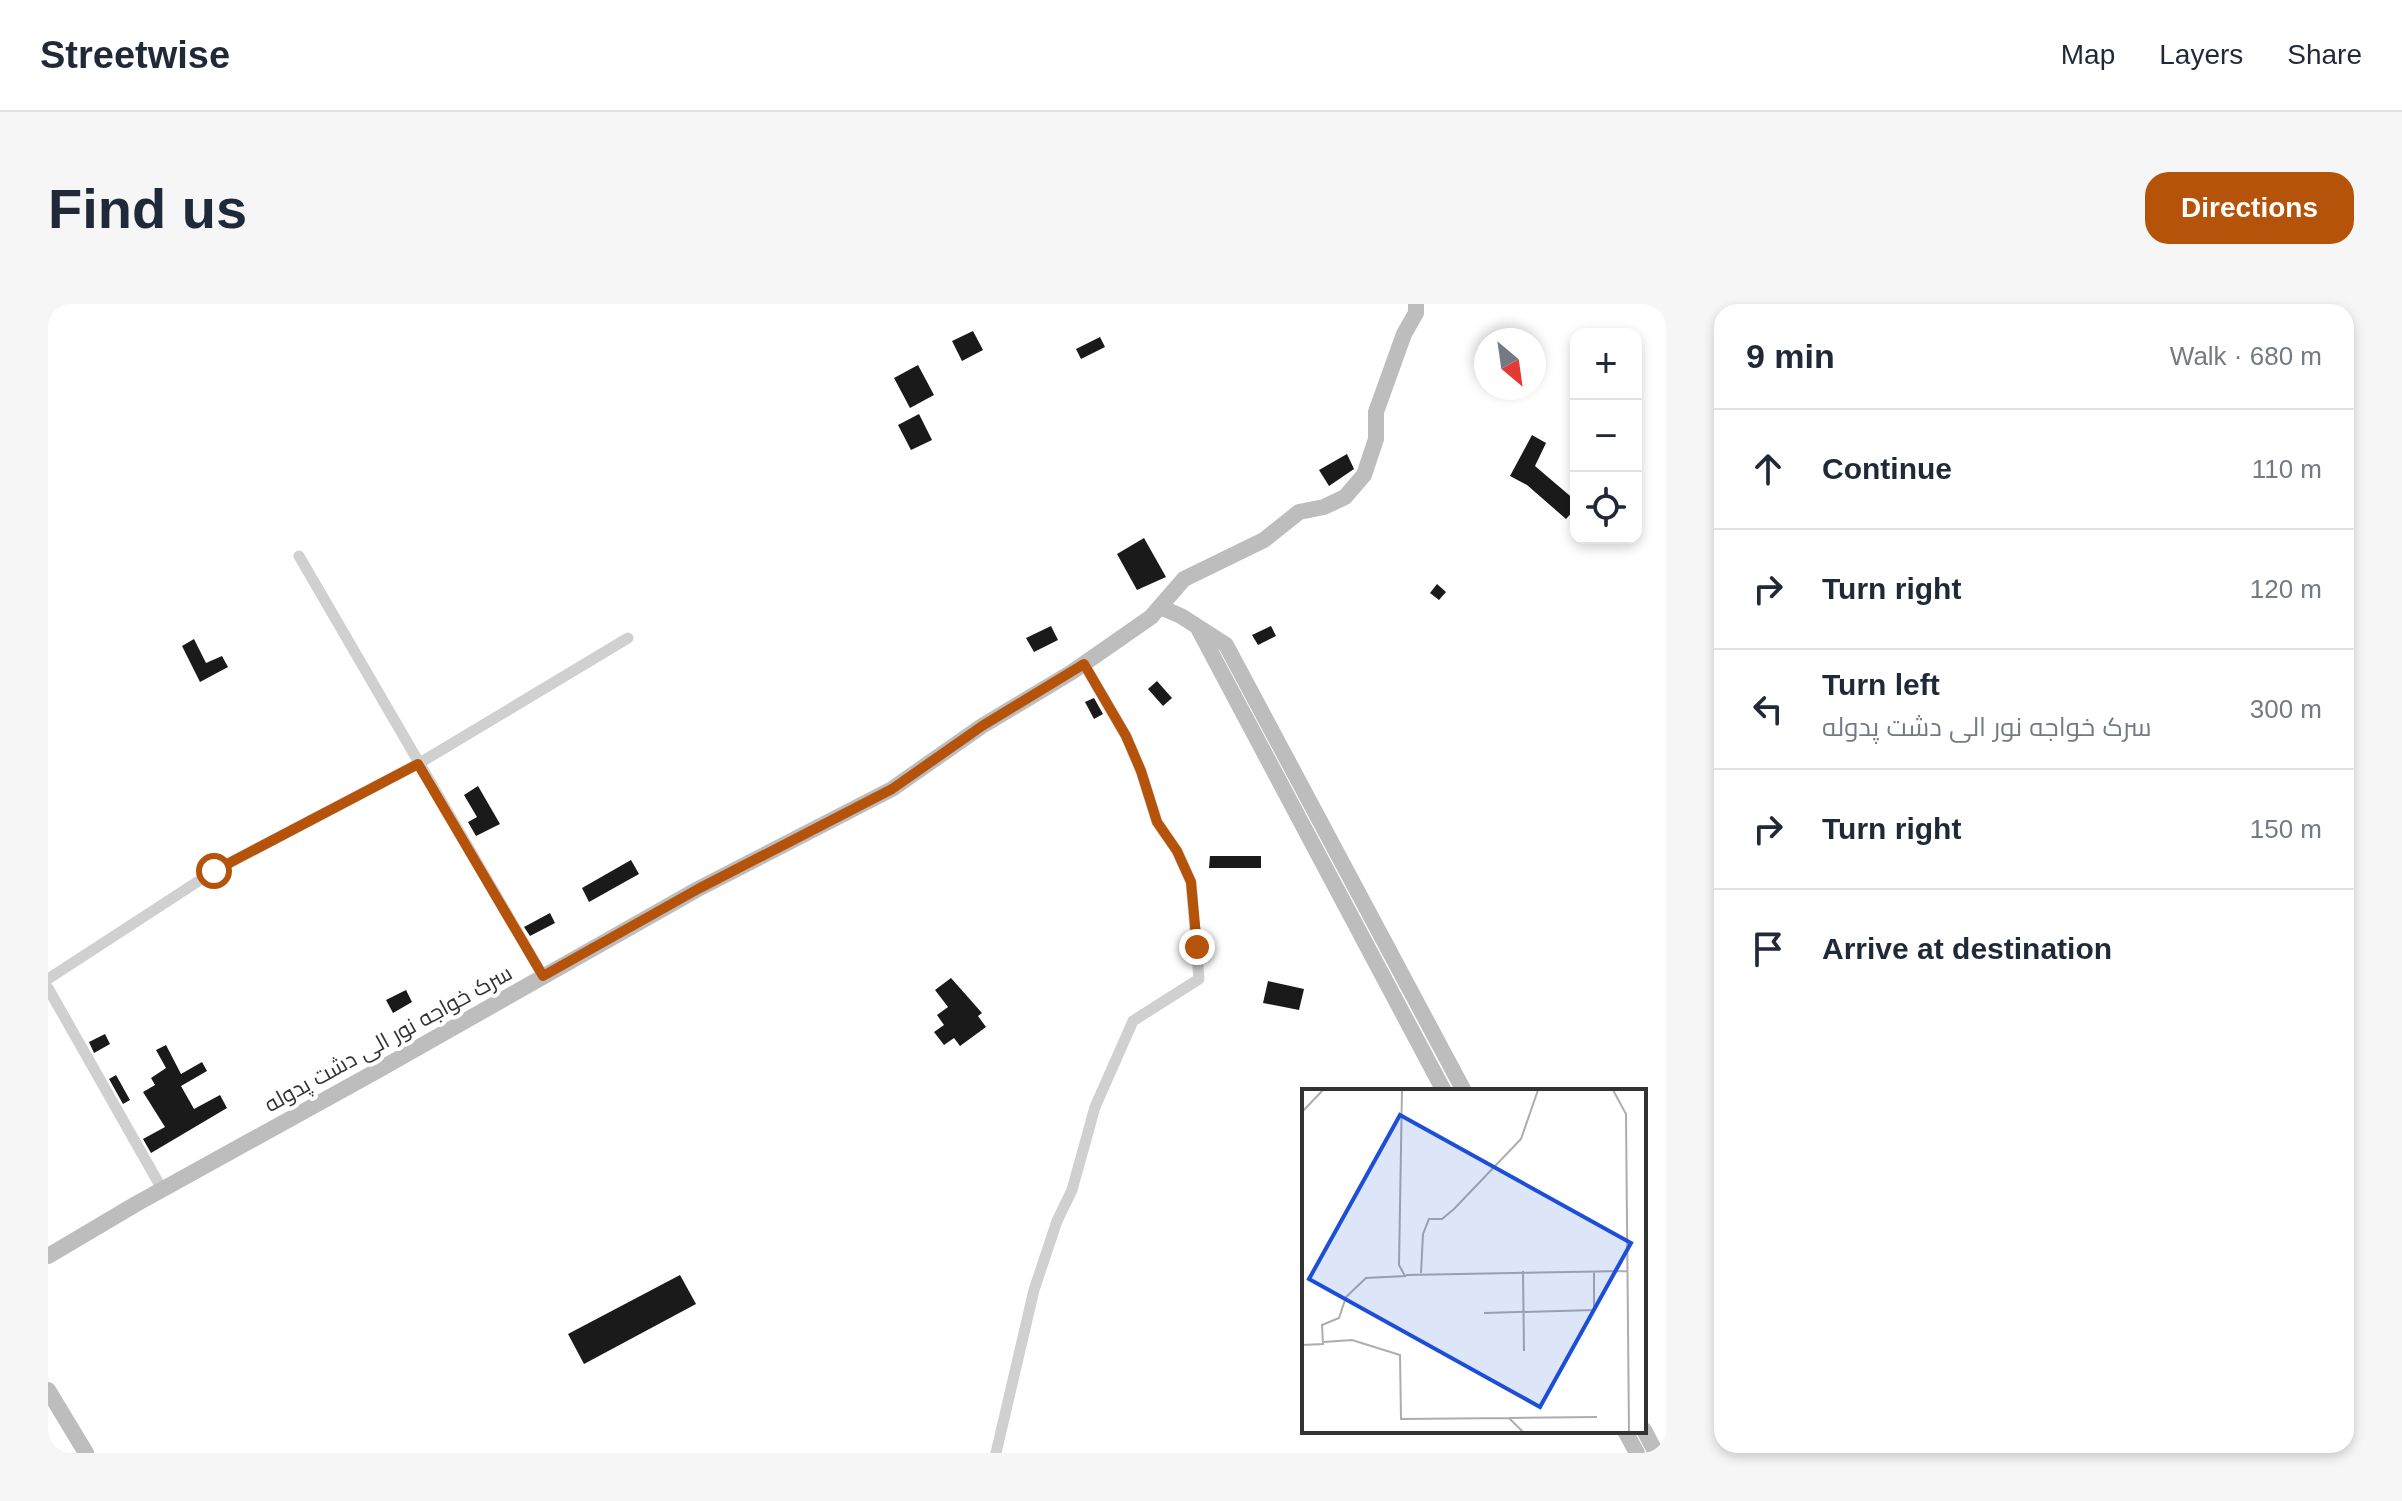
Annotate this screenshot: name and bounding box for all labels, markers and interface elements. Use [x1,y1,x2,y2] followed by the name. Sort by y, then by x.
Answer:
[40,34,230,76] text: Streetwise
[2061,39,2115,70] text: Map
[2159,39,2243,70] text: Layers
[2287,39,2362,70] text: Share
[2145,172,2354,244] button: Directions
[48,177,247,240] text: Find us
[1474,328,1546,400] north arrow
[1570,328,1642,544] map controls
[1570,328,1642,400] button: +
[1746,337,1835,375] text: 9 min
[2170,341,2322,371] text: Walk · 680 m
[1570,400,1642,472] button: −
[1746,447,1790,491] icon: ahead
[1822,452,1952,485] text: Continue
[2252,454,2322,484] text: 110 m
[1570,472,1642,544] button: locate
[1746,567,1790,611] icon: right
[1822,572,1961,605] text: Turn right
[2250,574,2322,604] text: 120 m
[1822,668,1940,701] text: Turn left
[1746,687,1790,731] icon: left
[2250,694,2322,724] text: 300 m
[1822,712,2152,742] text: سرک خواجه نور الی دشت پدوله
[1746,807,1790,851] icon: right
[1822,812,1961,845] text: Turn right
[2250,814,2322,844] text: 150 m
[196,853,232,889] route start
[1746,927,1790,971] icon: arrive
[1179,929,1215,965] route end
[1822,932,2112,965] text: Arrive at destination
[260,960,517,1119] street label: سرک خواجه نور الی دشت پدوله
[1302,1089,1646,1433] inset map

